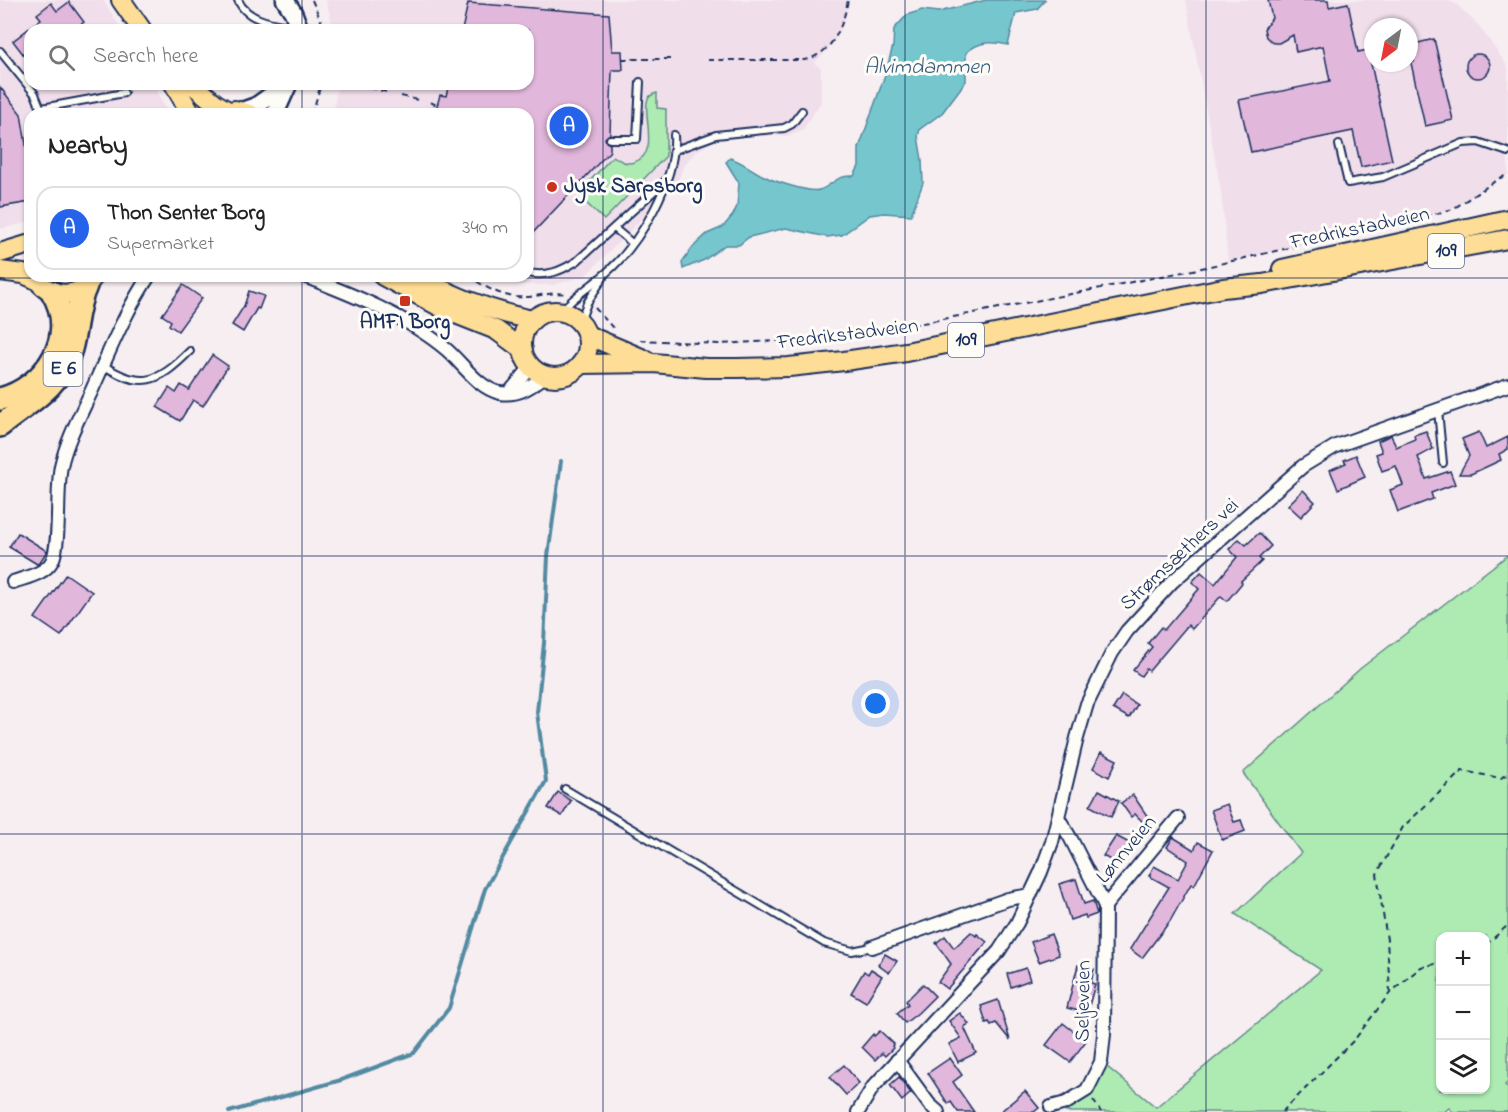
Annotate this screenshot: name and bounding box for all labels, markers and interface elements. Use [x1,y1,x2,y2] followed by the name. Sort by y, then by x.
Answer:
[1364,18,1418,72] north arrow
[24,24,534,90] search box
[45,41,78,74] icon: search
[93,41,198,73] text: Search here
[864,52,991,84] water label: Alvimdammen
[550,104,588,148] pin: A
[48,128,127,166] text: Nearby
[564,172,702,204] place label: Jysk Sarpsborg
[545,180,559,194] marker: Jysk Sarpsborg
[107,198,265,230] text: Thon Senter Borg
[1287,200,1432,259] street label: Fredrikstadveien
[63,214,76,243] text: A
[462,214,508,243] text: 340 m
[107,230,214,259] text: Supermarket
[1428,234,1464,268] road number: 109
[398,294,412,308] marker: AMFI Borg
[360,308,450,340] place label: AMFI Borg
[775,311,920,359] street label: Fredrikstadveien
[948,323,984,357] road number: 109
[44,352,82,386] road number: E 6
[1114,492,1246,618] street label: Strømsæthers vei
[861,689,890,718] your location
[1089,809,1165,891] street label: Lønnveien
[1436,932,1490,1094] map controls
[1436,932,1490,986] button: +
[1068,960,1100,1042] street label: Seljeveien
[1436,986,1490,1040] button: −
[1436,1040,1490,1094] button: layers

